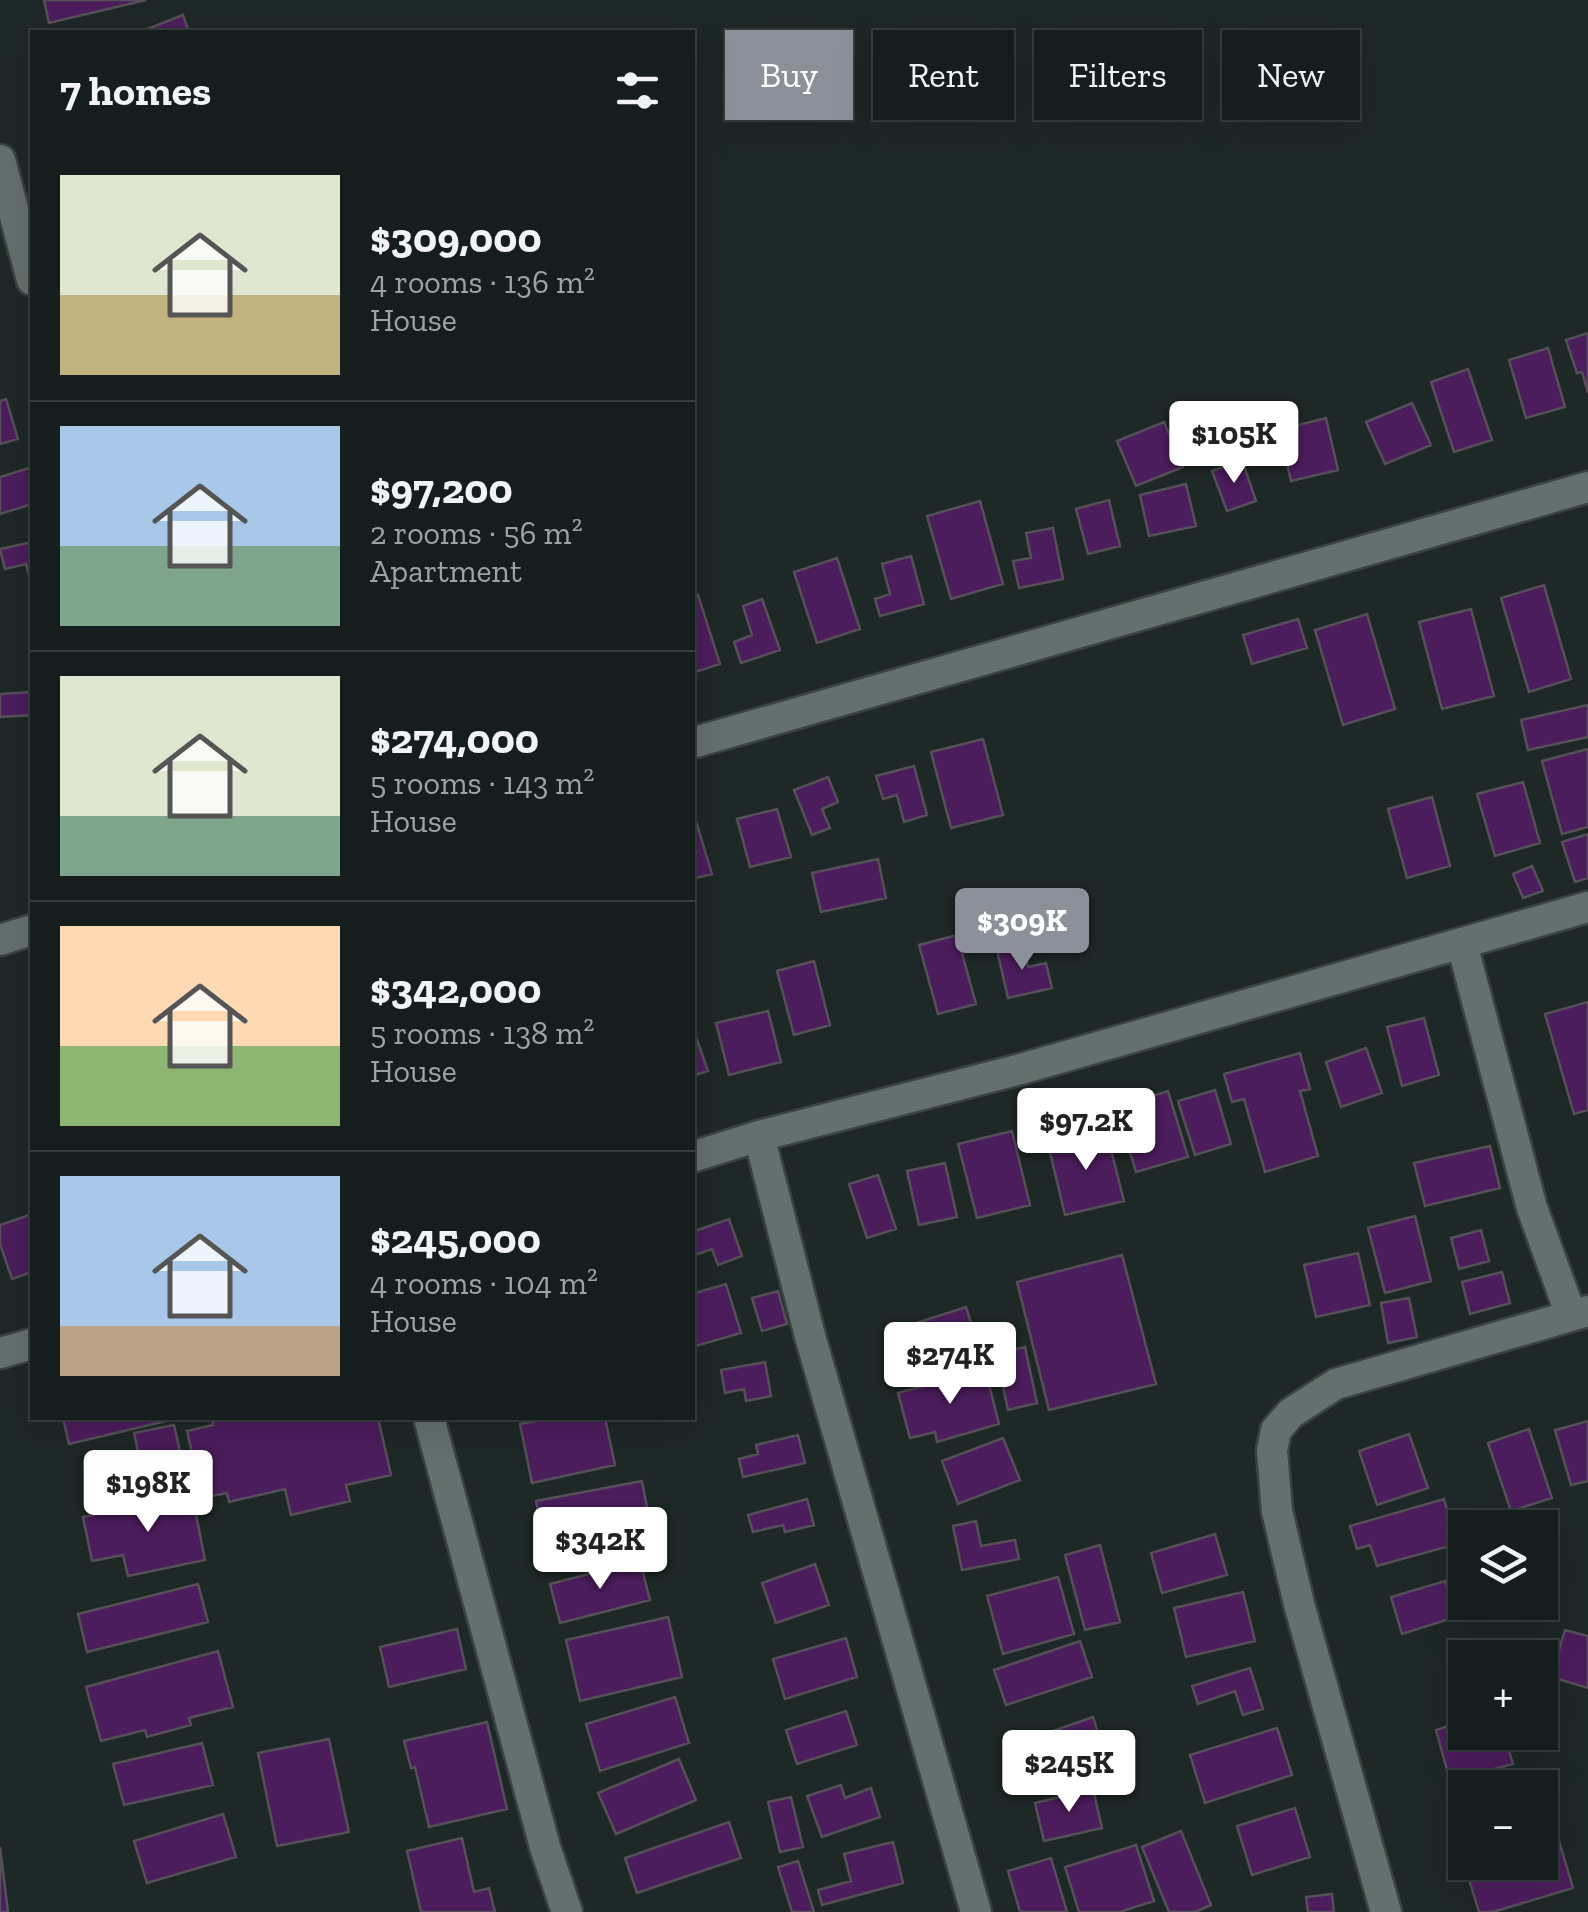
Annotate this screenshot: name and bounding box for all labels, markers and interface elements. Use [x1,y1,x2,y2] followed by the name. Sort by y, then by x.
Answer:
[725,30,853,120] chip: Buy
[873,30,1014,120] chip: Rent
[1034,30,1202,120] chip: Filters
[1222,30,1360,120] chip: New
[610,63,665,118] icon: filters
[60,65,211,116] text: 7 homes
[370,212,542,263] text: $309,000
[140,215,260,335] icon: home
[370,263,595,301] text: 4 rooms · 136 m²
[370,301,457,339] text: House
[1164,401,1304,486] pin: $105K
[1191,414,1277,452] text: $105K
[370,463,513,514] text: $97,200
[140,466,260,586] icon: home
[370,514,583,552] text: 2 rooms · 56 m²
[370,552,522,590] text: Apartment
[370,713,539,764] text: $274,000
[140,716,260,836] icon: home
[370,764,594,802] text: 5 rooms · 143 m²
[370,802,457,840] text: House
[952,888,1092,973] pin: $309K
[977,901,1067,939] text: $309K
[370,963,541,1014] text: $342,000
[140,966,260,1086] icon: home
[370,1014,594,1052] text: 5 rooms · 138 m²
[370,1052,457,1090] text: House
[1005,1088,1167,1173] pin: $97.2K
[1039,1101,1133,1139] text: $97.2K
[370,1213,541,1264] text: $245,000
[140,1216,260,1336] icon: home
[370,1264,598,1302] text: 4 rooms · 104 m²
[370,1302,457,1340] text: House
[880,1322,1020,1407] pin: $274K
[906,1335,994,1373] text: $274K
[78,1450,218,1535] pin: $198K
[106,1463,190,1501] text: $198K
[530,1507,670,1592] pin: $342K
[1448,1510,1558,1880] map controls
[1448,1510,1558,1620] button: layers
[555,1520,645,1558] text: $342K
[1448,1640,1558,1750] button: +
[999,1730,1139,1815] pin: $245K
[1024,1743,1114,1781] text: $245K
[1448,1770,1558,1880] button: −

